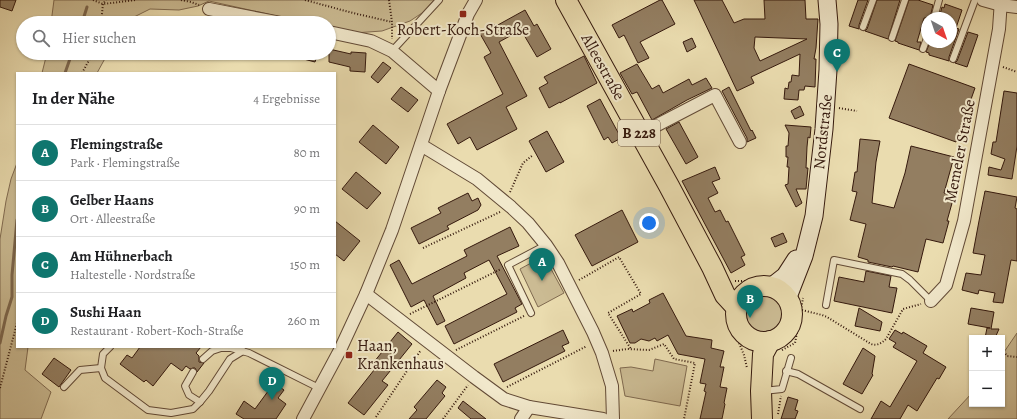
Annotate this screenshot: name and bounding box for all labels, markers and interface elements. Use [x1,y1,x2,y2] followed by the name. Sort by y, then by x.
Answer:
[458,9,468,19] marker: Robert-Koch-Straße
[921,12,957,48] north arrow
[16,16,336,60] search box
[397,19,529,41] place label: Robert-Koch-Straße
[30,27,52,49] icon: search
[62,28,136,48] text: Hier suchen
[575,29,630,104] street label: Alleestraße
[824,39,850,72] pin: C
[32,87,115,110] text: In der Nähe
[253,90,320,107] text: 4 Ergebnisse
[808,93,838,171] street label: Nordstraße
[939,97,981,205] street label: Memeler Straße
[618,120,660,146] road number: B 228
[70,134,163,154] text: Flemingstraße
[41,144,49,161] text: A
[293,144,320,161] text: 80 m
[70,154,180,171] text: Park · Flemingstraße
[70,190,154,210] text: Gelber Haans
[41,200,49,217] text: B
[294,200,320,217] text: 90 m
[70,210,155,227] text: Ort · Alleestraße
[639,213,659,233] your location
[70,246,173,266] text: Am Hühnerbach
[529,248,555,281] pin: A
[41,256,49,273] text: C
[290,256,320,273] text: 150 m
[70,266,195,283] text: Haltestelle · Nordstraße
[737,285,763,318] pin: B
[70,302,141,322] text: Sushi Haan
[40,312,50,329] text: D
[287,312,320,329] text: 260 m
[70,322,244,339] text: Restaurant · Robert-Koch-Straße
[357,335,444,375] place label: Haan, Krankenhaus
[969,335,1005,407] map controls
[969,335,1005,371] button: +
[344,350,354,360] marker: Haan, Krankenhaus
[259,367,285,400] pin: D
[969,371,1005,407] button: −

